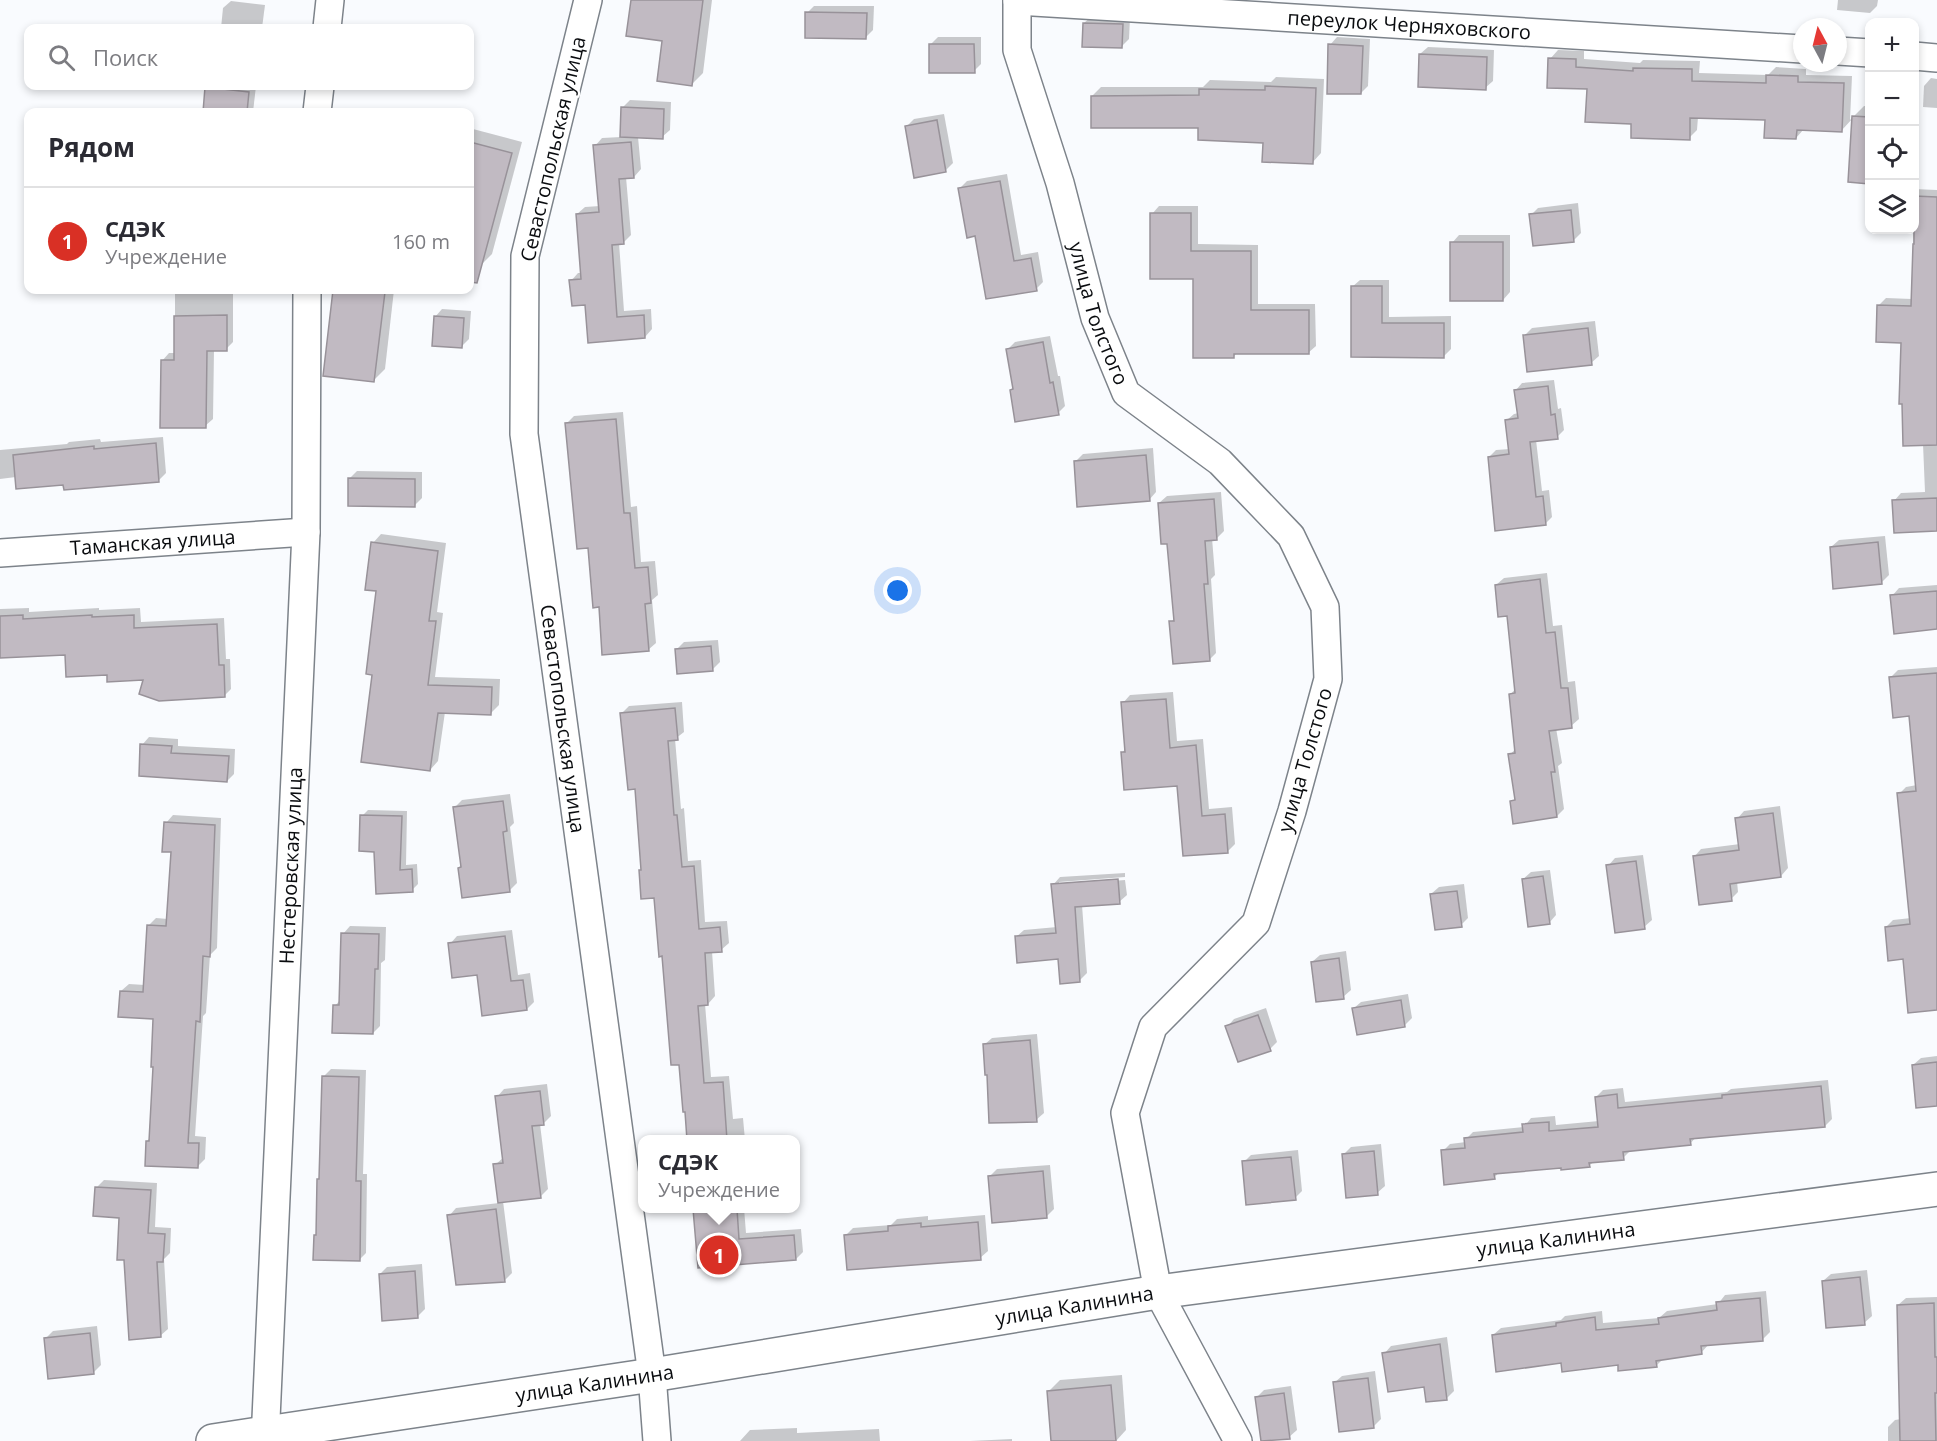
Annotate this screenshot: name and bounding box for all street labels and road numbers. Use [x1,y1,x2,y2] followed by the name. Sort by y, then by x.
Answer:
[1287,4,1532,45] street label: переулок Черняховского
[513,34,592,264] street label: Севастопольская улица
[1063,239,1135,389] street label: улица Толстого
[69,523,236,561] street label: Таманская улица
[534,603,592,835] street label: Севастопольская улица
[1271,684,1338,835] street label: улица Толстого
[273,766,308,965] street label: Нестеровская улица
[1475,1215,1637,1263] street label: улица Калинина
[993,1279,1155,1331] street label: улица Калинина
[514,1358,676,1408] street label: улица Калинина

